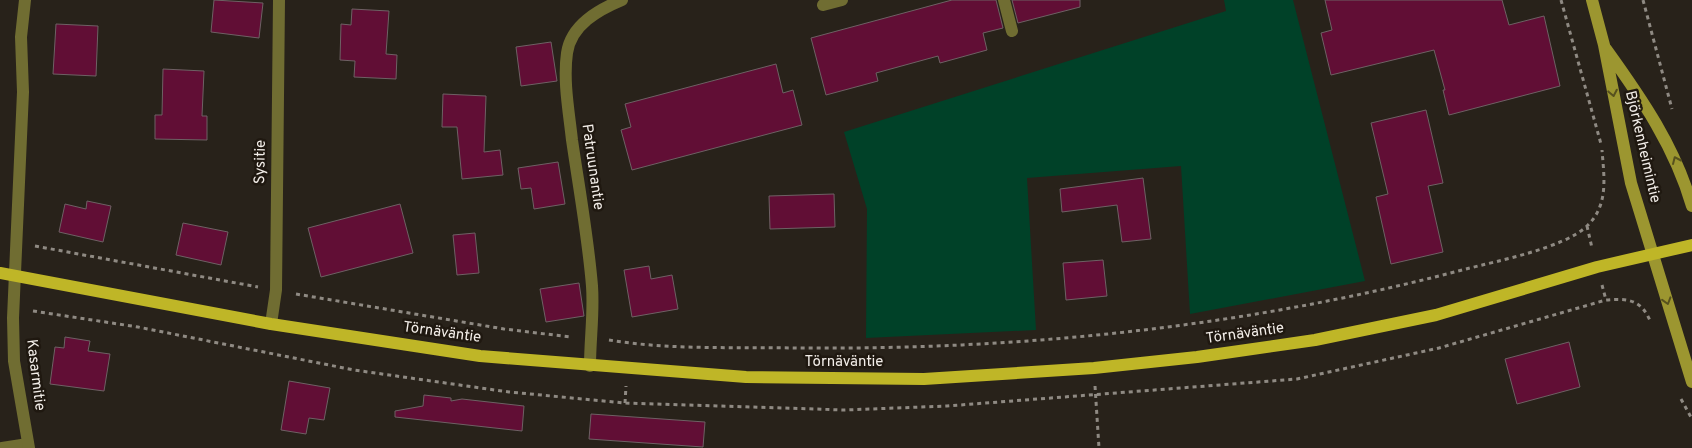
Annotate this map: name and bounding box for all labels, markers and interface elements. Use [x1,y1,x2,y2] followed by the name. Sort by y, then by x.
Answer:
[1607,89,1618,98] one-way arrow
[1620,89,1664,205] street label: Björkenheimintie
[577,123,607,211] street label: Patruunantie
[251,140,271,184] street label: Sysitie
[1672,156,1683,165] one-way arrow
[1662,296,1672,304] one-way arrow
[402,318,482,348] street label: Törnäväntie
[1205,319,1285,349] street label: Törnäväntie
[21,338,49,412] street label: Kasarmitie
[805,353,883,372] street label: Törnäväntie

